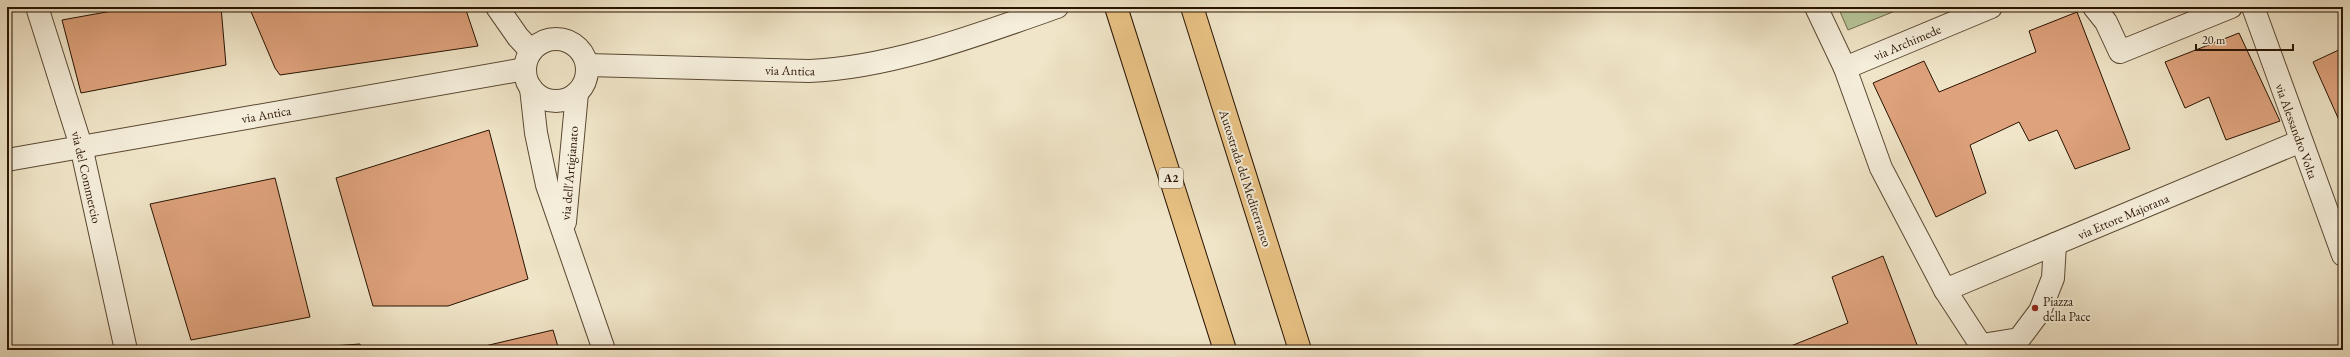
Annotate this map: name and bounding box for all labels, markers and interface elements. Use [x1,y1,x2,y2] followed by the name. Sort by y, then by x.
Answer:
[1871,21,1944,64] street label: via Archimede
[2196,26,2293,52] scale bar
[2202,32,2226,48] text: 20 m
[765,62,816,79] street label: via Antica
[2271,81,2322,182] street label: via Alessandro Volta
[240,102,293,127] street label: via Antica
[1215,106,1276,249] street label: Autostrada del Mediterraneo
[557,125,582,221] street label: via dell'Artigianato
[68,129,105,225] street label: via del Commercio
[1159,168,1183,188] road number: A2
[2075,189,2172,243] street label: via Ettore Majorana
[2043,293,2091,325] place label: Piazza della Pace
[2030,303,2040,313] marker: Piazza della Pace

